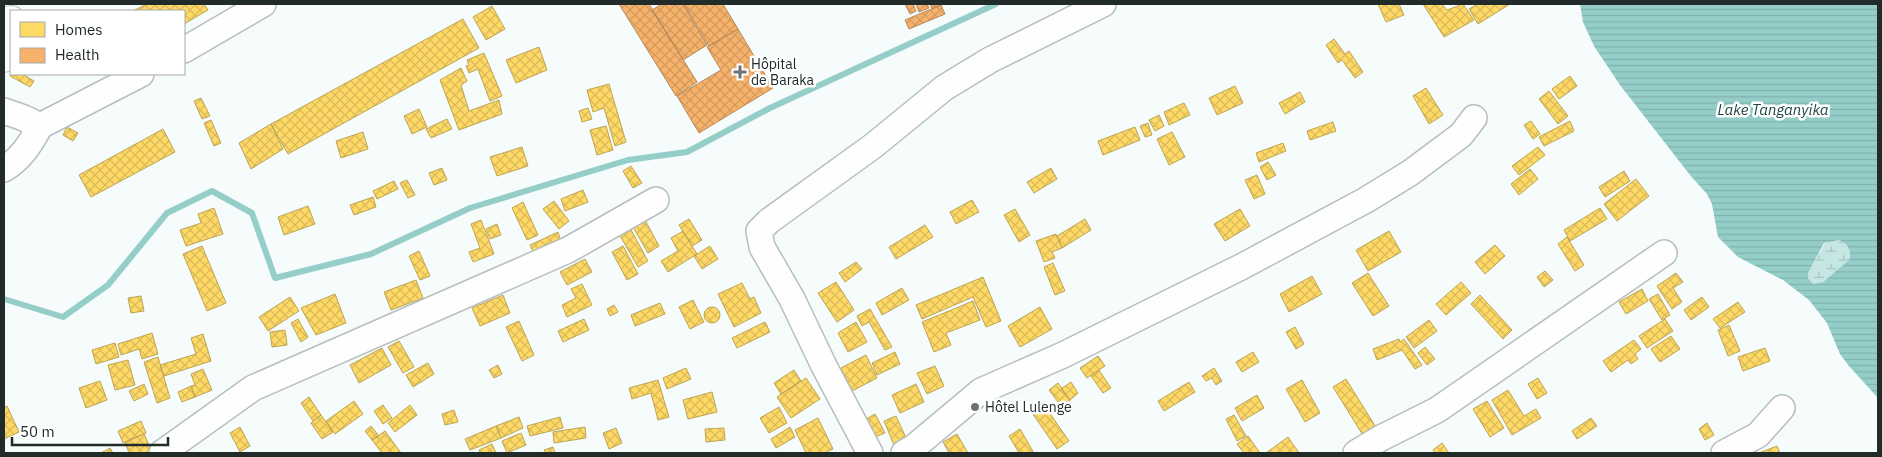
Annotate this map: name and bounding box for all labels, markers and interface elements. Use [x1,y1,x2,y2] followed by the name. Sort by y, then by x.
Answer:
[10,10,185,75] legend
[55,20,103,39] text: Homes
[55,45,100,64] text: Health
[751,55,815,89] place label: Hôpital de Baraka
[733,65,747,79] marker: Hôpital de Baraka
[1717,100,1829,119] water label: Lake Tanganyika
[985,398,1072,416] place label: Hôtel Lulenge
[969,401,981,413] marker: Hôtel Lulenge
[12,414,169,446] scale bar
[20,422,55,441] text: 50 m

